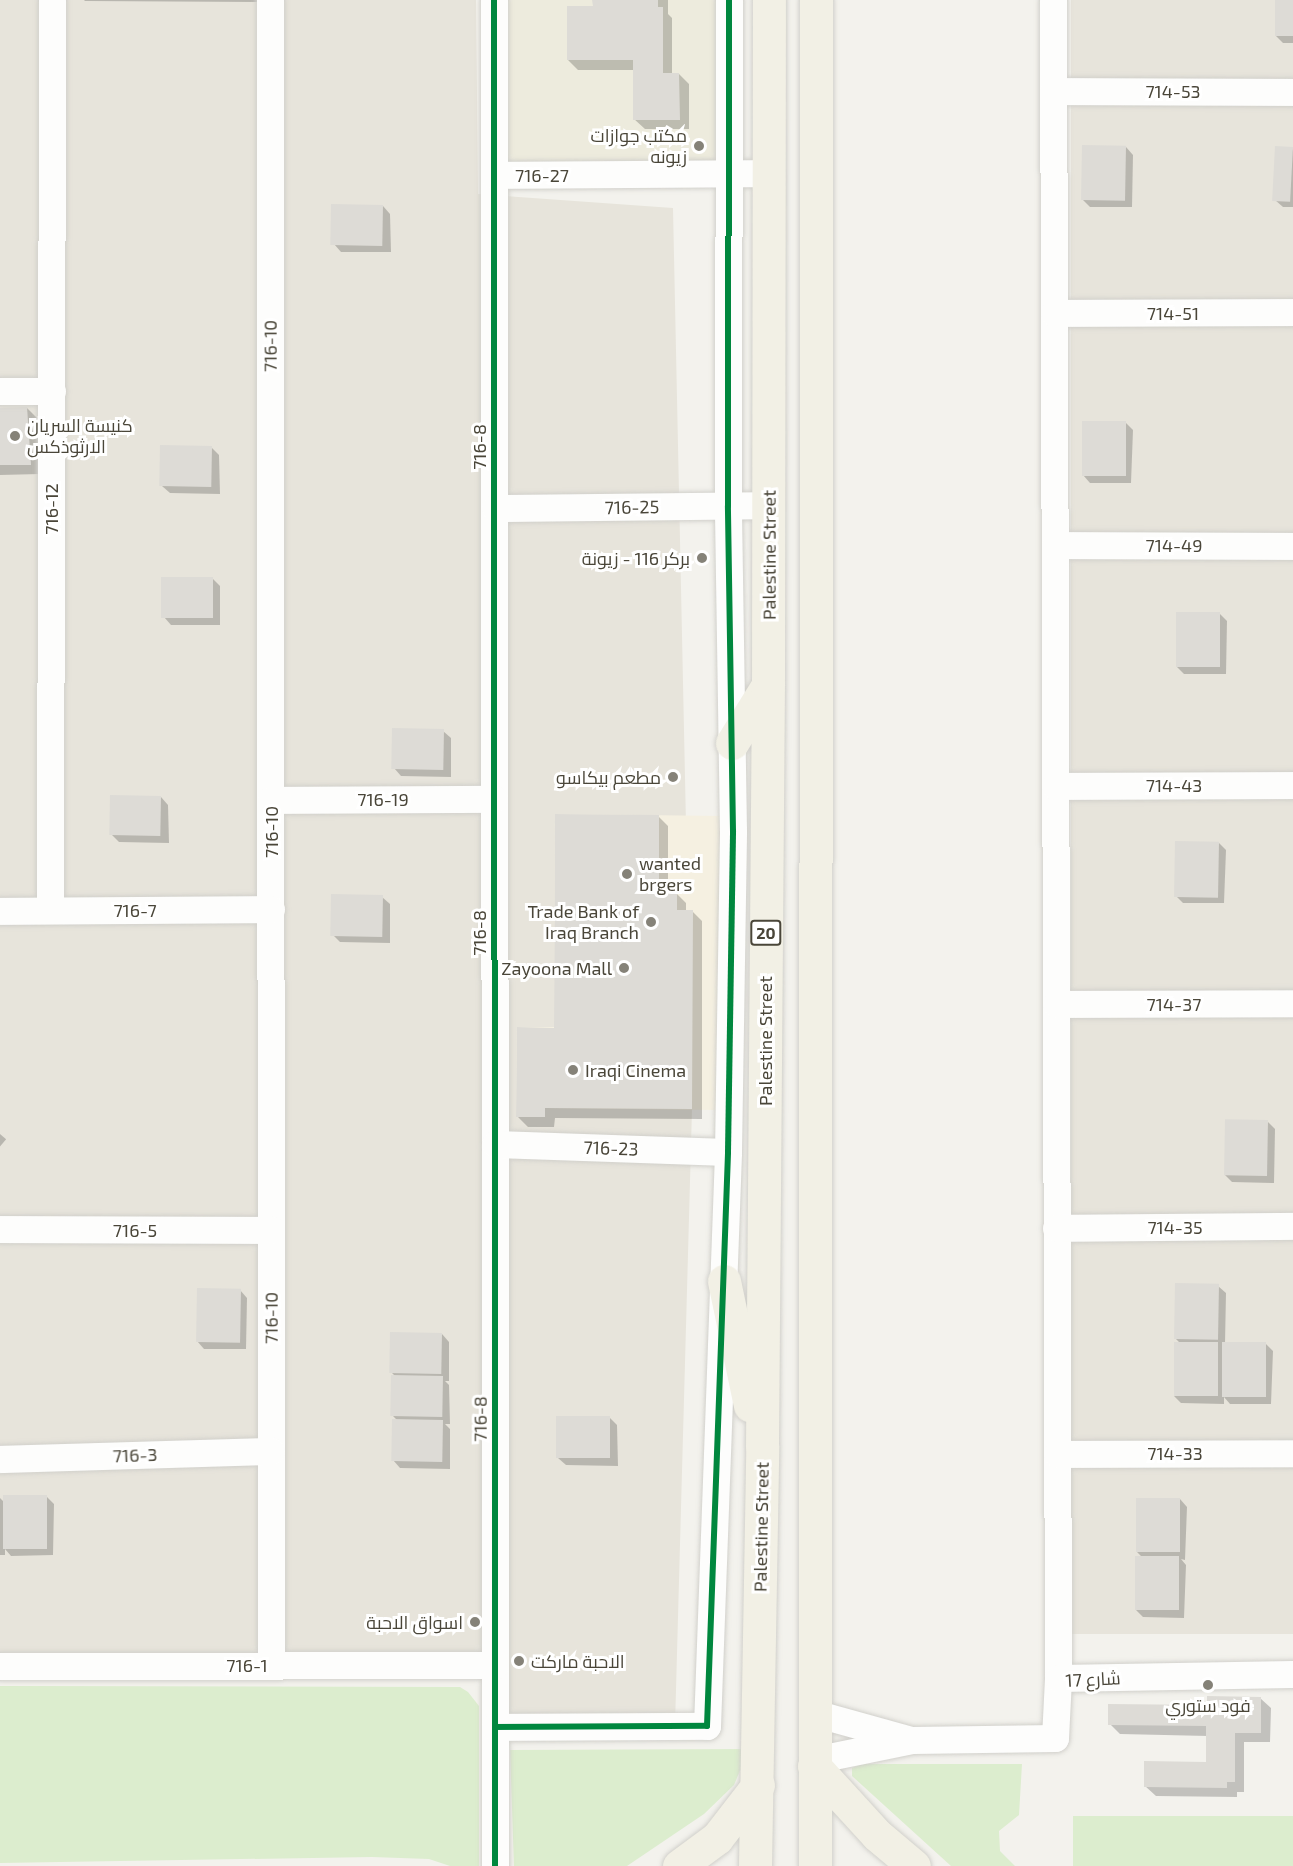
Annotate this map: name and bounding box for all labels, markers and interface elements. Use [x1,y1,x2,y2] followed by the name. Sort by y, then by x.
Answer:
[1145,80,1201,102] street label: 714-53
[591,125,687,168] place label: مكتب جوازات زيونه
[692,139,706,153] marker: مكتب جوازات زيونه
[515,164,569,186] street label: 716-27
[1147,302,1199,324] street label: 714-51
[259,320,281,372] street label: 716-10
[27,415,133,458] place label: كنيسة السريان الارثوذكس
[468,424,490,470] street label: 716-8
[8,429,22,443] marker: كنيسة السريان الارثوذكس
[40,483,62,535] street label: 716-12
[758,490,780,620] street label: Palestine Street
[605,496,659,518] street label: 716-25
[1146,534,1202,556] street label: 714-49
[582,547,690,569] place label: بركر 116 - زيونة
[695,551,709,565] marker: بركر 116 - زيونة
[556,766,661,788] place label: مطعم بيكاسو
[666,770,680,784] marker: مطعم بيكاسو
[1146,774,1202,796] street label: 714-43
[357,788,409,810] street label: 716-19
[260,806,282,858] street label: 716-10
[639,853,701,896] place label: wanted brgers
[620,867,634,881] marker: wanted brgers
[113,899,157,921] street label: 716-7
[527,901,639,944] place label: Trade Bank of Iraq Branch
[468,910,490,956] street label: 716-8
[644,915,658,929] marker: Trade Bank of Iraq Branch
[750,920,783,946] road number: 20
[501,957,612,979] place label: Zayoona Mall
[617,961,631,975] marker: Zayoona Mall
[754,976,776,1106] street label: Palestine Street
[1147,993,1201,1015] street label: 714-37
[585,1059,686,1081] place label: Iraqi Cinema
[566,1063,580,1077] marker: Iraqi Cinema
[583,1136,639,1160] street label: 716-23
[1147,1216,1203,1238] street label: 714-35
[113,1219,157,1241] street label: 716-5
[260,1292,282,1344] street label: 716-10
[469,1396,491,1442] street label: 716-8
[1147,1442,1203,1464] street label: 714-33
[112,1443,158,1467] street label: 716-3
[749,1462,773,1592] street label: Palestine Street
[366,1611,463,1633] place label: اسواق الاحبة
[468,1615,482,1629] marker: اسواق الاحبة
[531,1650,625,1672] place label: الاحبة ماركت
[226,1654,268,1676] street label: 716-1
[512,1654,526,1668] marker: الاحبة ماركت
[1065,1667,1121,1691] street label: شارع 17
[1201,1678,1215,1692] marker: فود ستوري
[1165,1694,1251,1716] place label: فود ستوري

